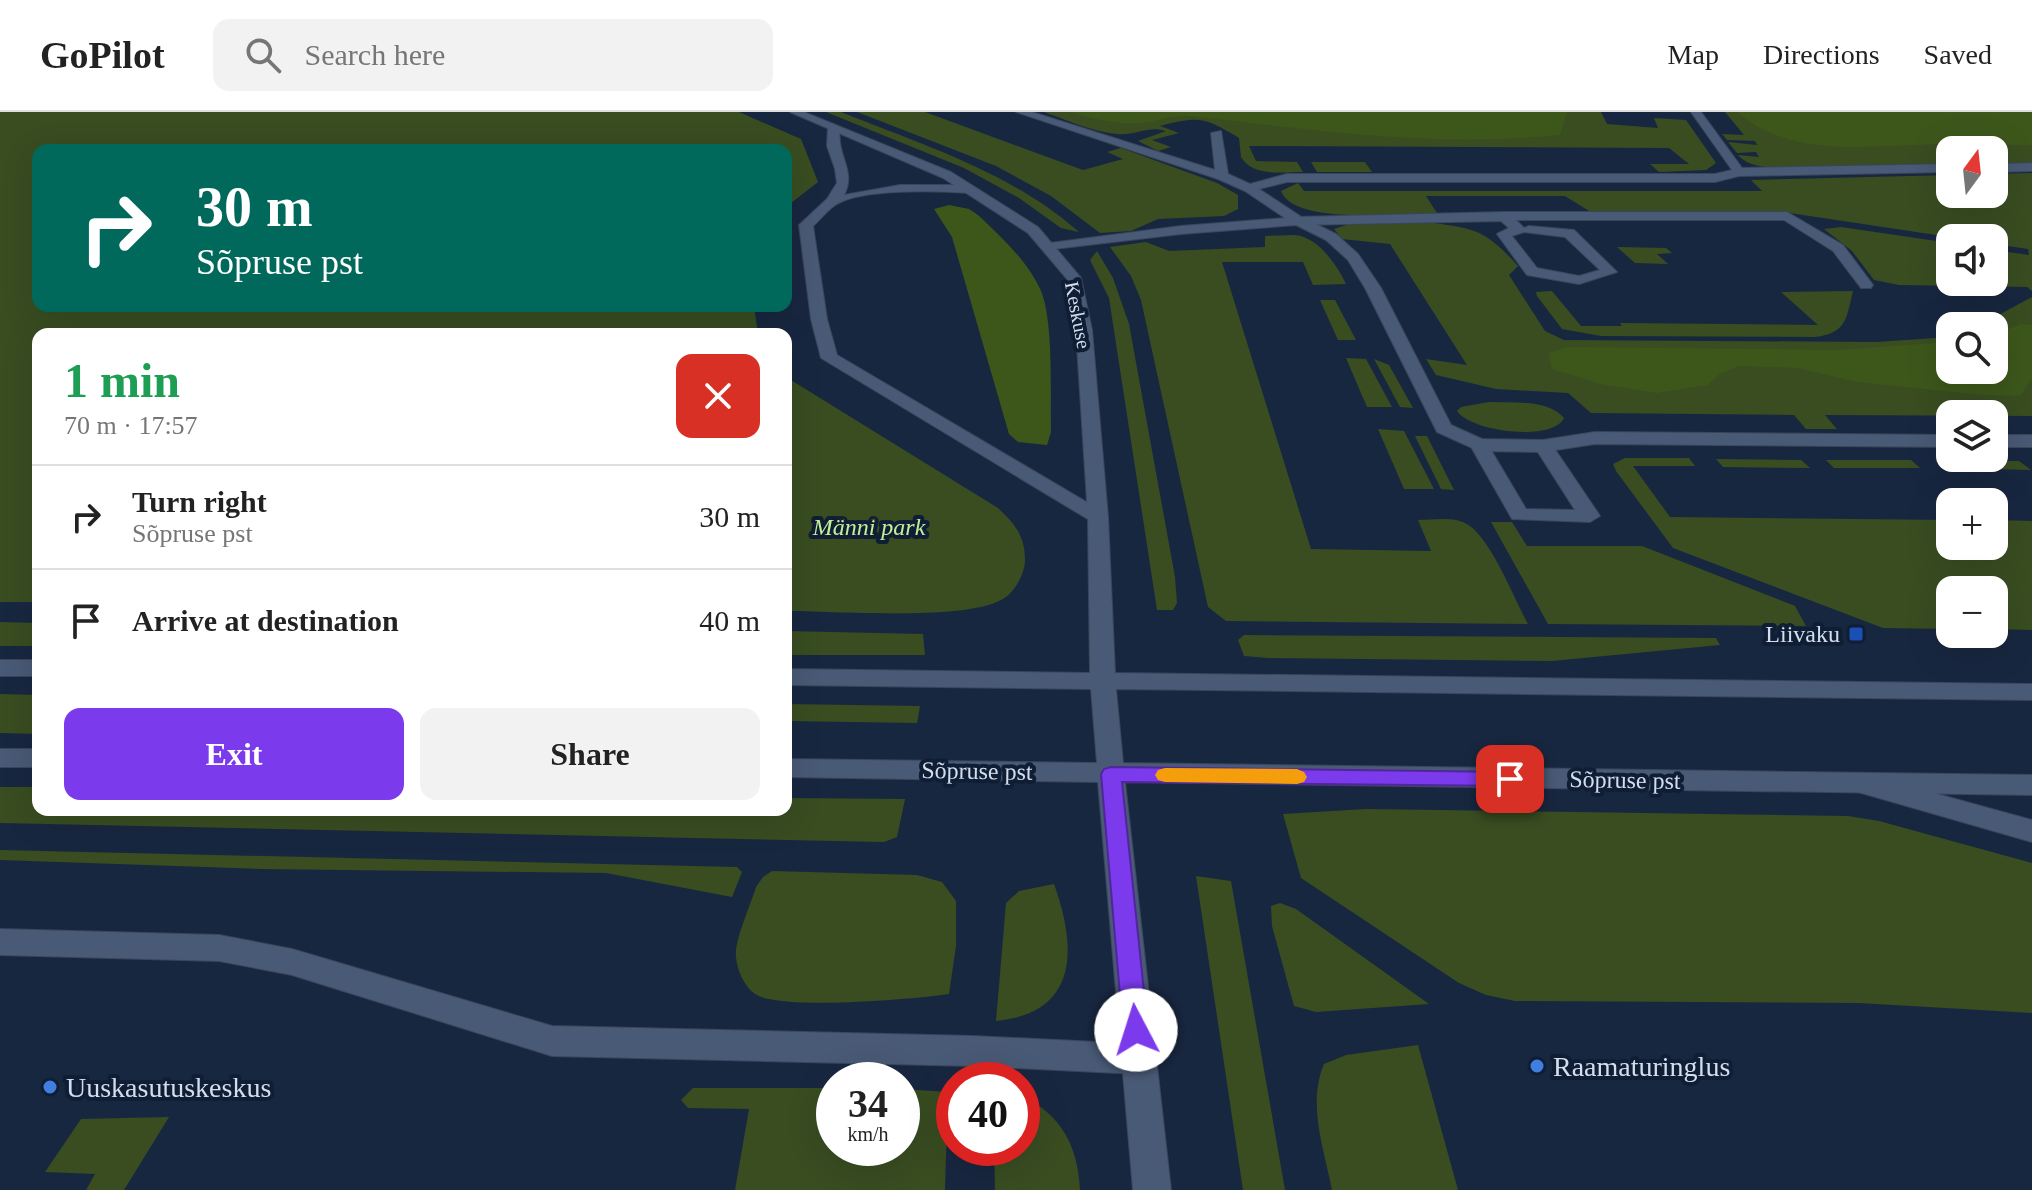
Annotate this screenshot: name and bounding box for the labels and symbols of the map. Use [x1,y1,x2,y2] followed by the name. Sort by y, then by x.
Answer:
[1936,136,2008,208] north arrow
[1061,280,1095,350] street label: Keskuse
[812,514,926,540] park label: Männi park
[1765,621,1840,647] place label: Liivaku
[1847,625,1865,643] marker: Liivaku
[1476,745,1544,813] pin
[921,757,1033,785] street label: Sõpruse pst
[1569,766,1681,794] street label: Sõpruse pst
[1094,988,1178,1072] position arrow
[1553,1051,1730,1082] place label: Raamaturinglus
[1528,1057,1546,1075] marker: Raamaturinglus
[936,1062,1040,1166] speed limit sign: 40
[66,1072,271,1103] place label: Uuskasutuskeskus
[41,1078,59,1096] marker: Uuskasutuskeskus

